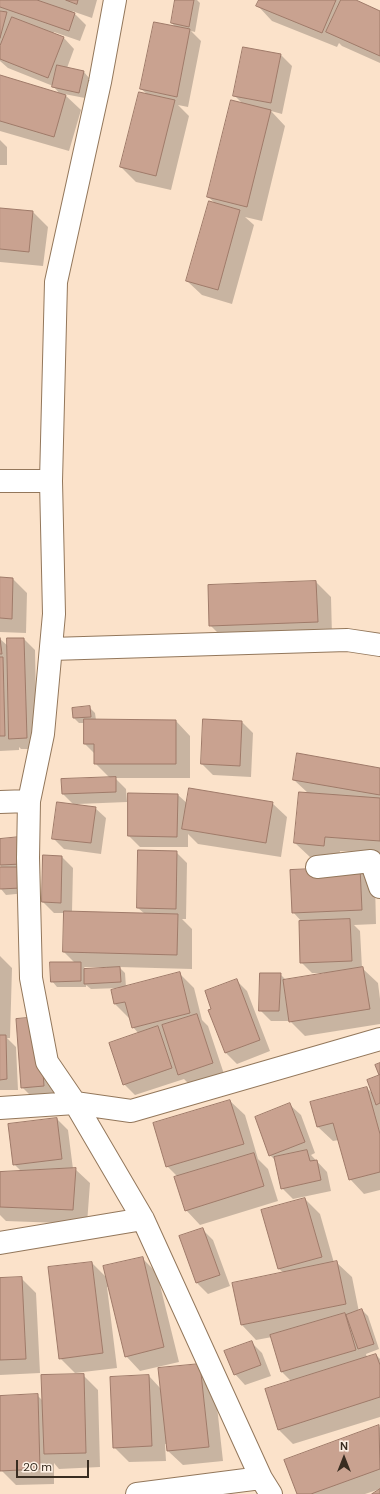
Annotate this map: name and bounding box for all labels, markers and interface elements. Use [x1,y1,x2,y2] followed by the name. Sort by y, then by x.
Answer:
[324,1438,364,1478] north arrow
[340,1439,348,1453] text: N
[18,1452,91,1478] scale bar
[23,1459,52,1475] text: 20 m

